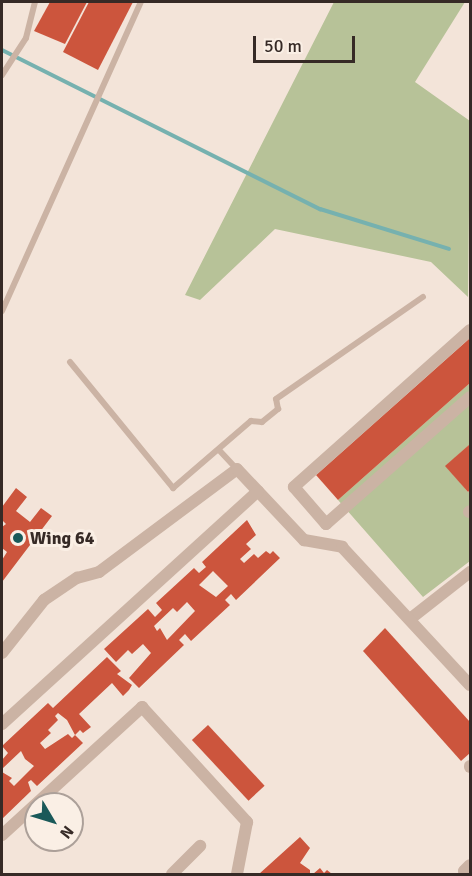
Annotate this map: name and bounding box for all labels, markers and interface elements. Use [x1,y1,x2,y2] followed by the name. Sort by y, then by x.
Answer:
[256,24,358,62] scale bar
[264,35,302,57] text: 50 m
[30,527,95,549] place label: Wing 64
[11,531,25,545] marker: Wing 64
[24,792,84,852] north arrow
[55,821,78,842] text: N

